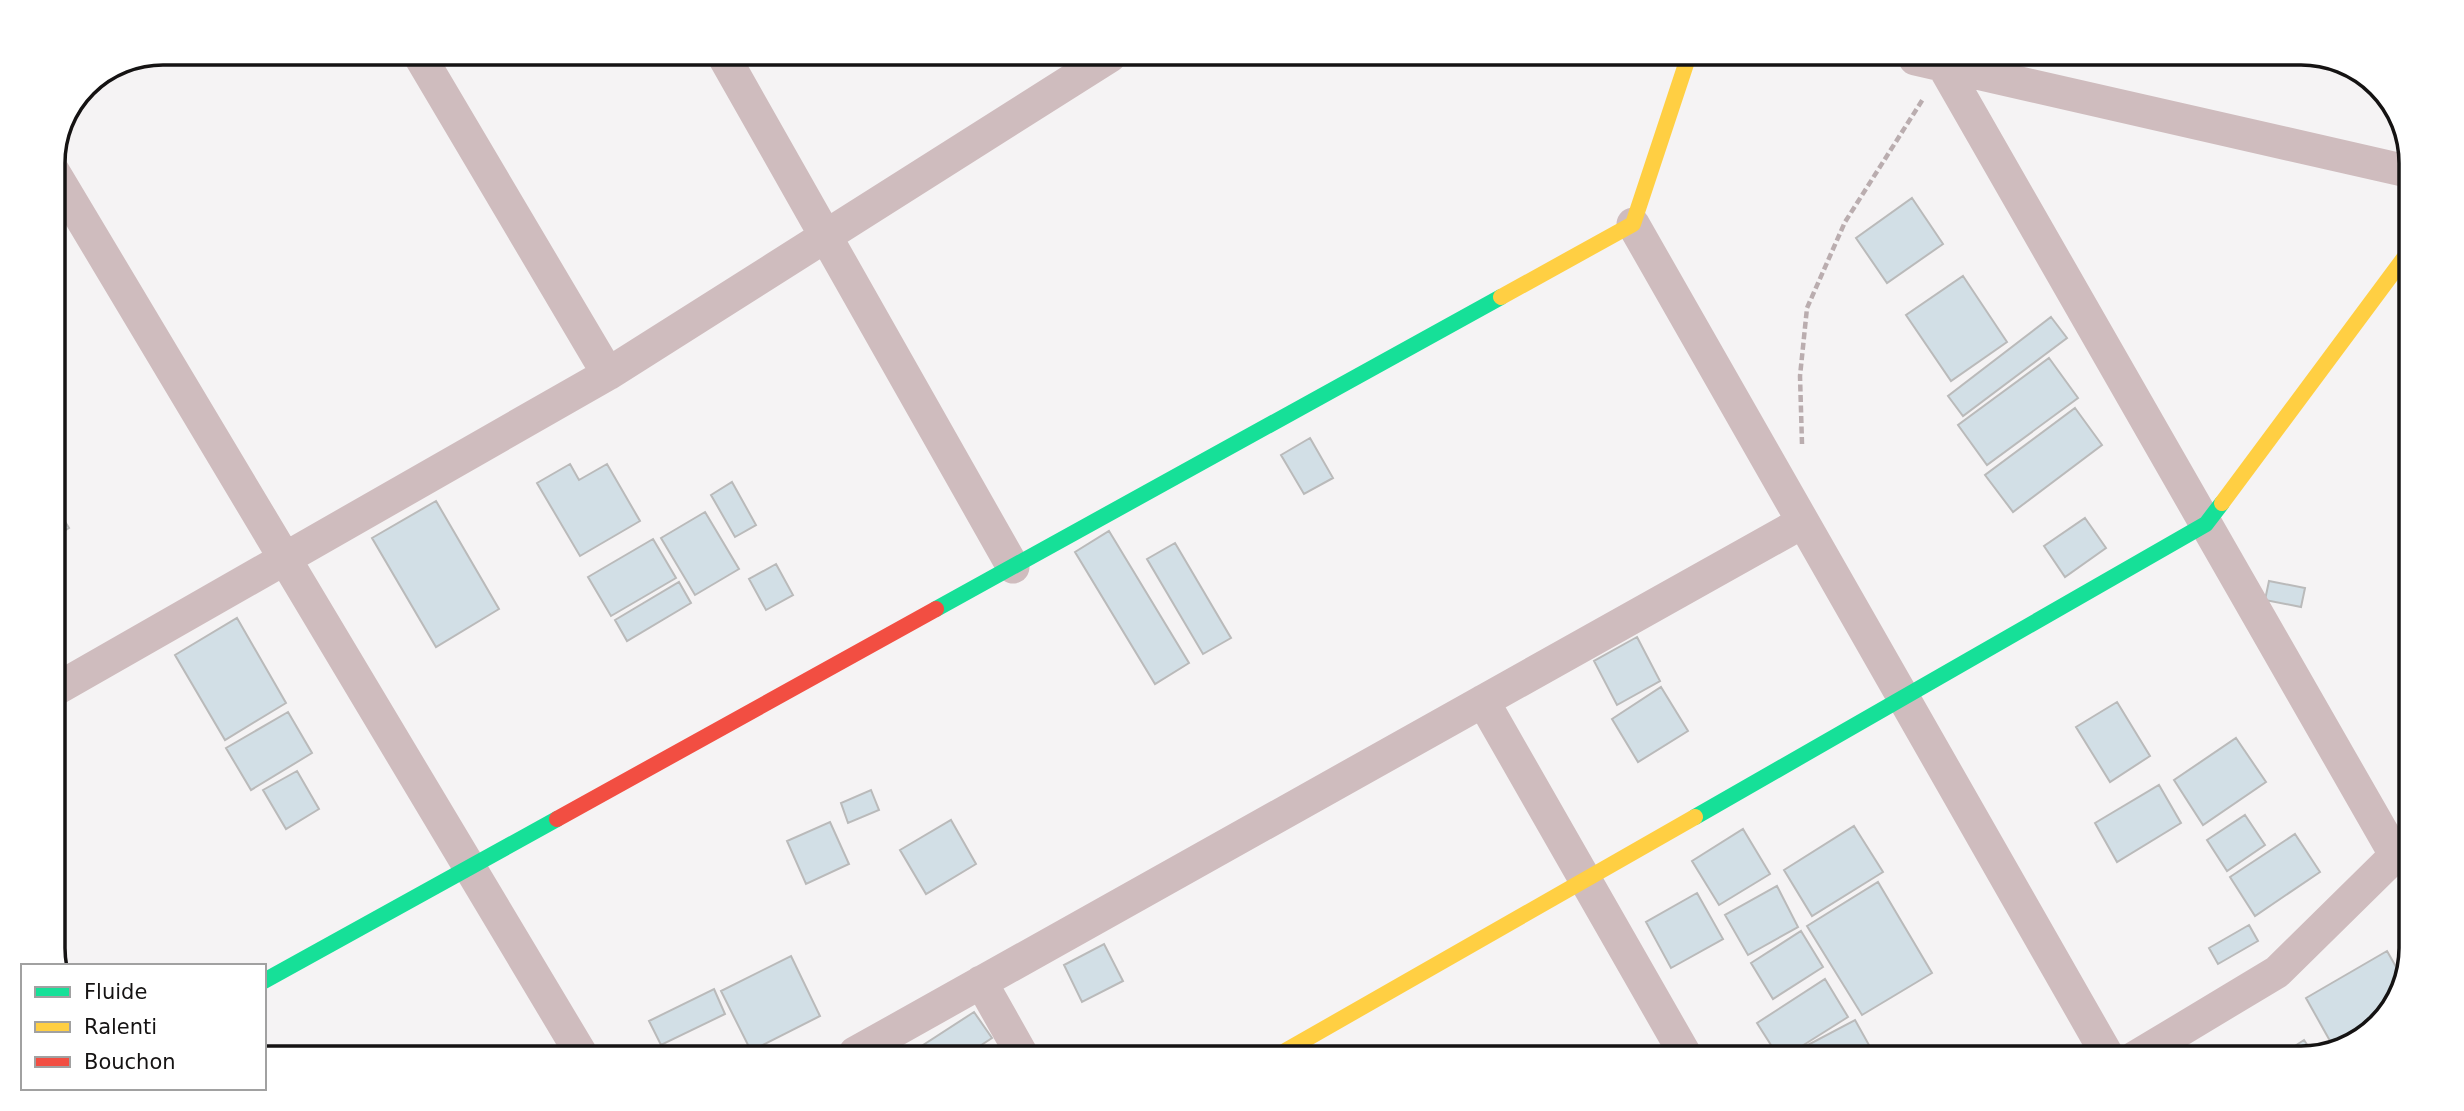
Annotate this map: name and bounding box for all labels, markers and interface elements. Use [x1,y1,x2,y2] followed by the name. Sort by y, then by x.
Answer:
[21,964,266,1090] legend
[84,980,147,1004] text: Fluide
[84,1015,157,1039] text: Ralenti
[84,1050,176,1074] text: Bouchon

